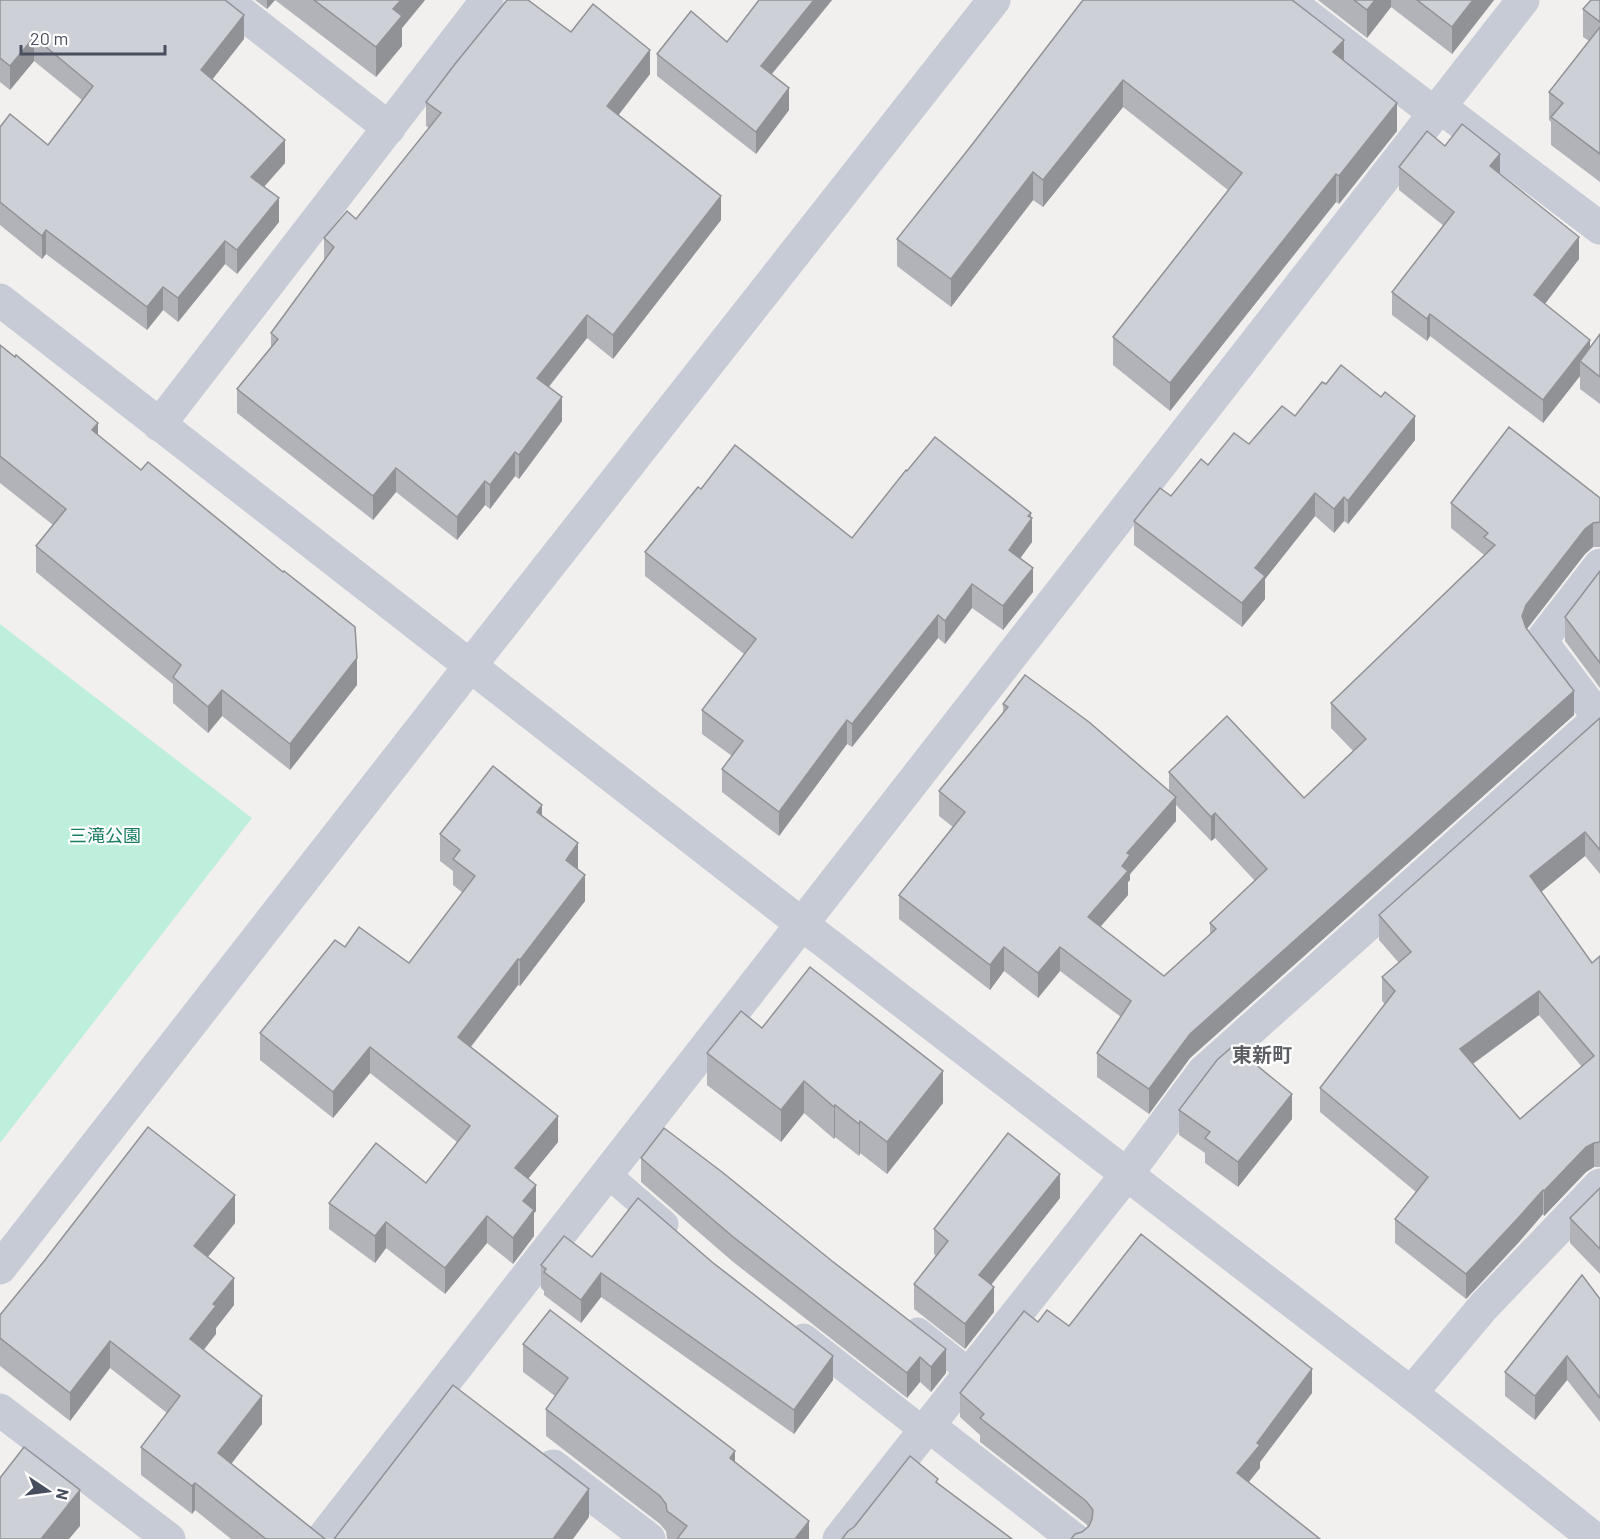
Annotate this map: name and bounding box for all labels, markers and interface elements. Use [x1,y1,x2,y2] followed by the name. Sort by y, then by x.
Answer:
[21,18,165,56] scale bar
[30,27,68,49] text: 20 m
[69,824,141,846] park label: 三滝公園
[1232,1042,1292,1066] district label: 東新町
[18,1461,78,1521] north arrow
[53,1487,74,1502] text: N

